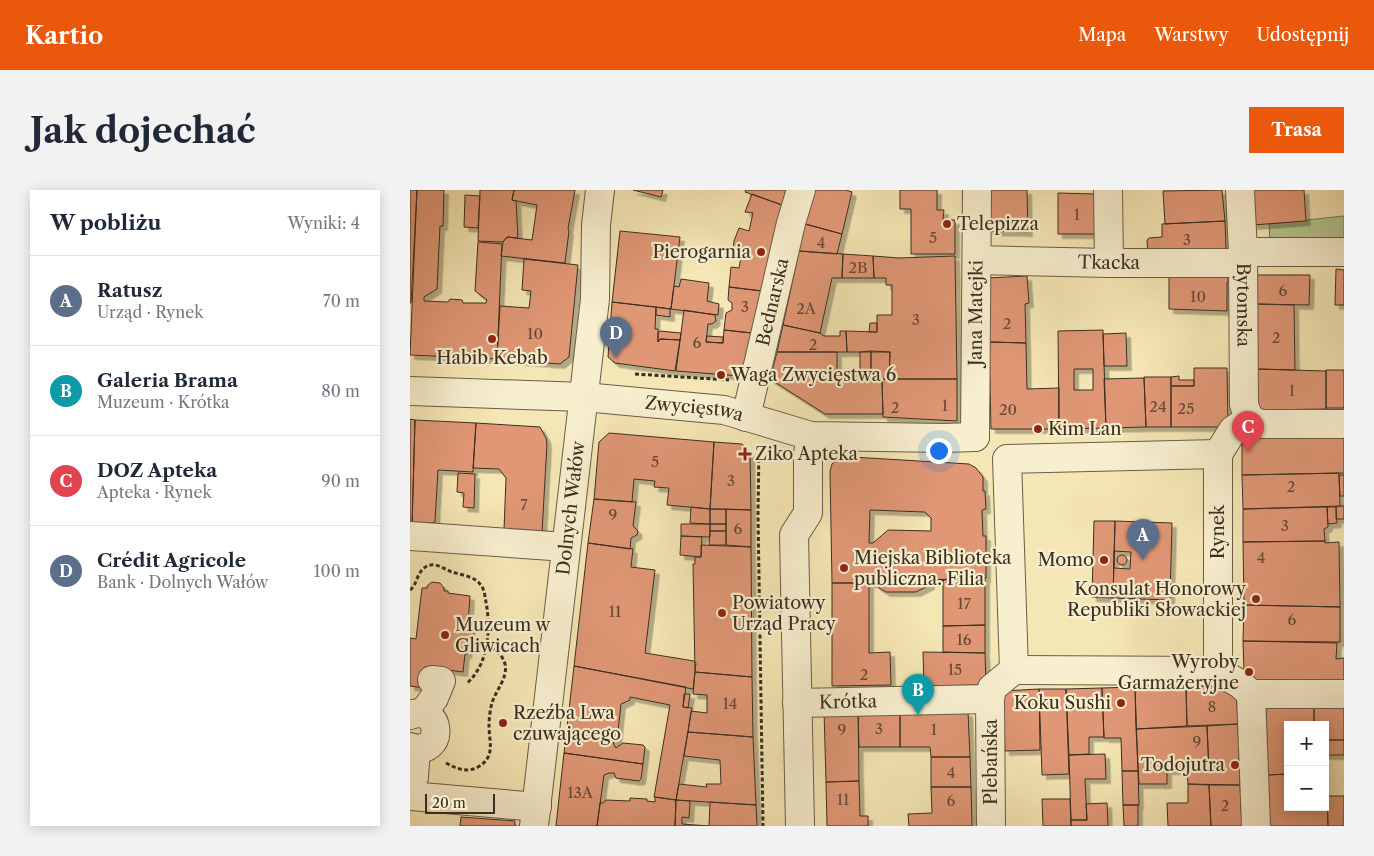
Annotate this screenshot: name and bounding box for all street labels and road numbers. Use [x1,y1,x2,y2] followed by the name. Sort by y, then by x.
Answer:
[1078,251,1140,274] street label: Tkacka
[752,256,794,348] street label: Bednarska
[965,259,987,369] street label: Jana Matejki
[1232,263,1255,347] street label: Bytomska
[644,392,747,426] street label: Zwycięstwa
[552,439,590,576] street label: Dolnych Wałów
[1207,503,1229,559] street label: Rynek
[819,690,878,714] street label: Krótka
[980,718,1002,805] street label: Plebańska

